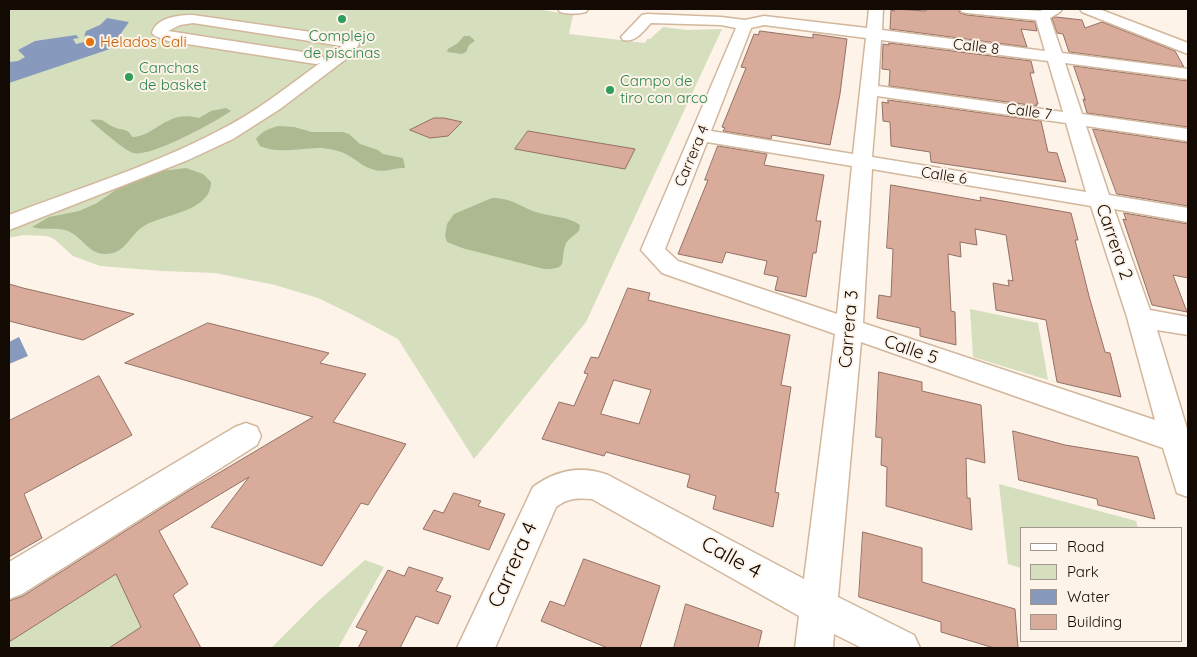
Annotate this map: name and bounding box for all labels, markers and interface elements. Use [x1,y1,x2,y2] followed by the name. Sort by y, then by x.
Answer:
[336,13,348,25] marker: Complejo de piscinas
[304,27,380,62] place label: Complejo de piscinas
[100,33,187,51] place label: Helados Cali
[952,35,1000,59] street label: Calle 8
[84,36,96,48] marker: Helados Cali
[139,59,207,94] place label: Canchas de basket
[123,71,135,83] marker: Canchas de basket
[620,72,708,107] place label: Campo de tiro con arco
[604,84,616,96] marker: Campo de tiro con arco
[1005,100,1053,124] street label: Calle 7
[671,122,713,190] street label: Carrera 4
[920,163,968,189] street label: Calle 6
[1091,201,1137,283] street label: Carrera 2
[835,289,863,369] street label: Carrera 3
[881,331,941,369] street label: Calle 5
[483,518,543,612] street label: Carrera 4
[1020,527,1182,642] legend
[697,531,765,585] street label: Calle 4
[1067,537,1104,556] text: Road
[1067,562,1099,581] text: Park
[1067,587,1110,606] text: Water
[1067,612,1122,631] text: Building

